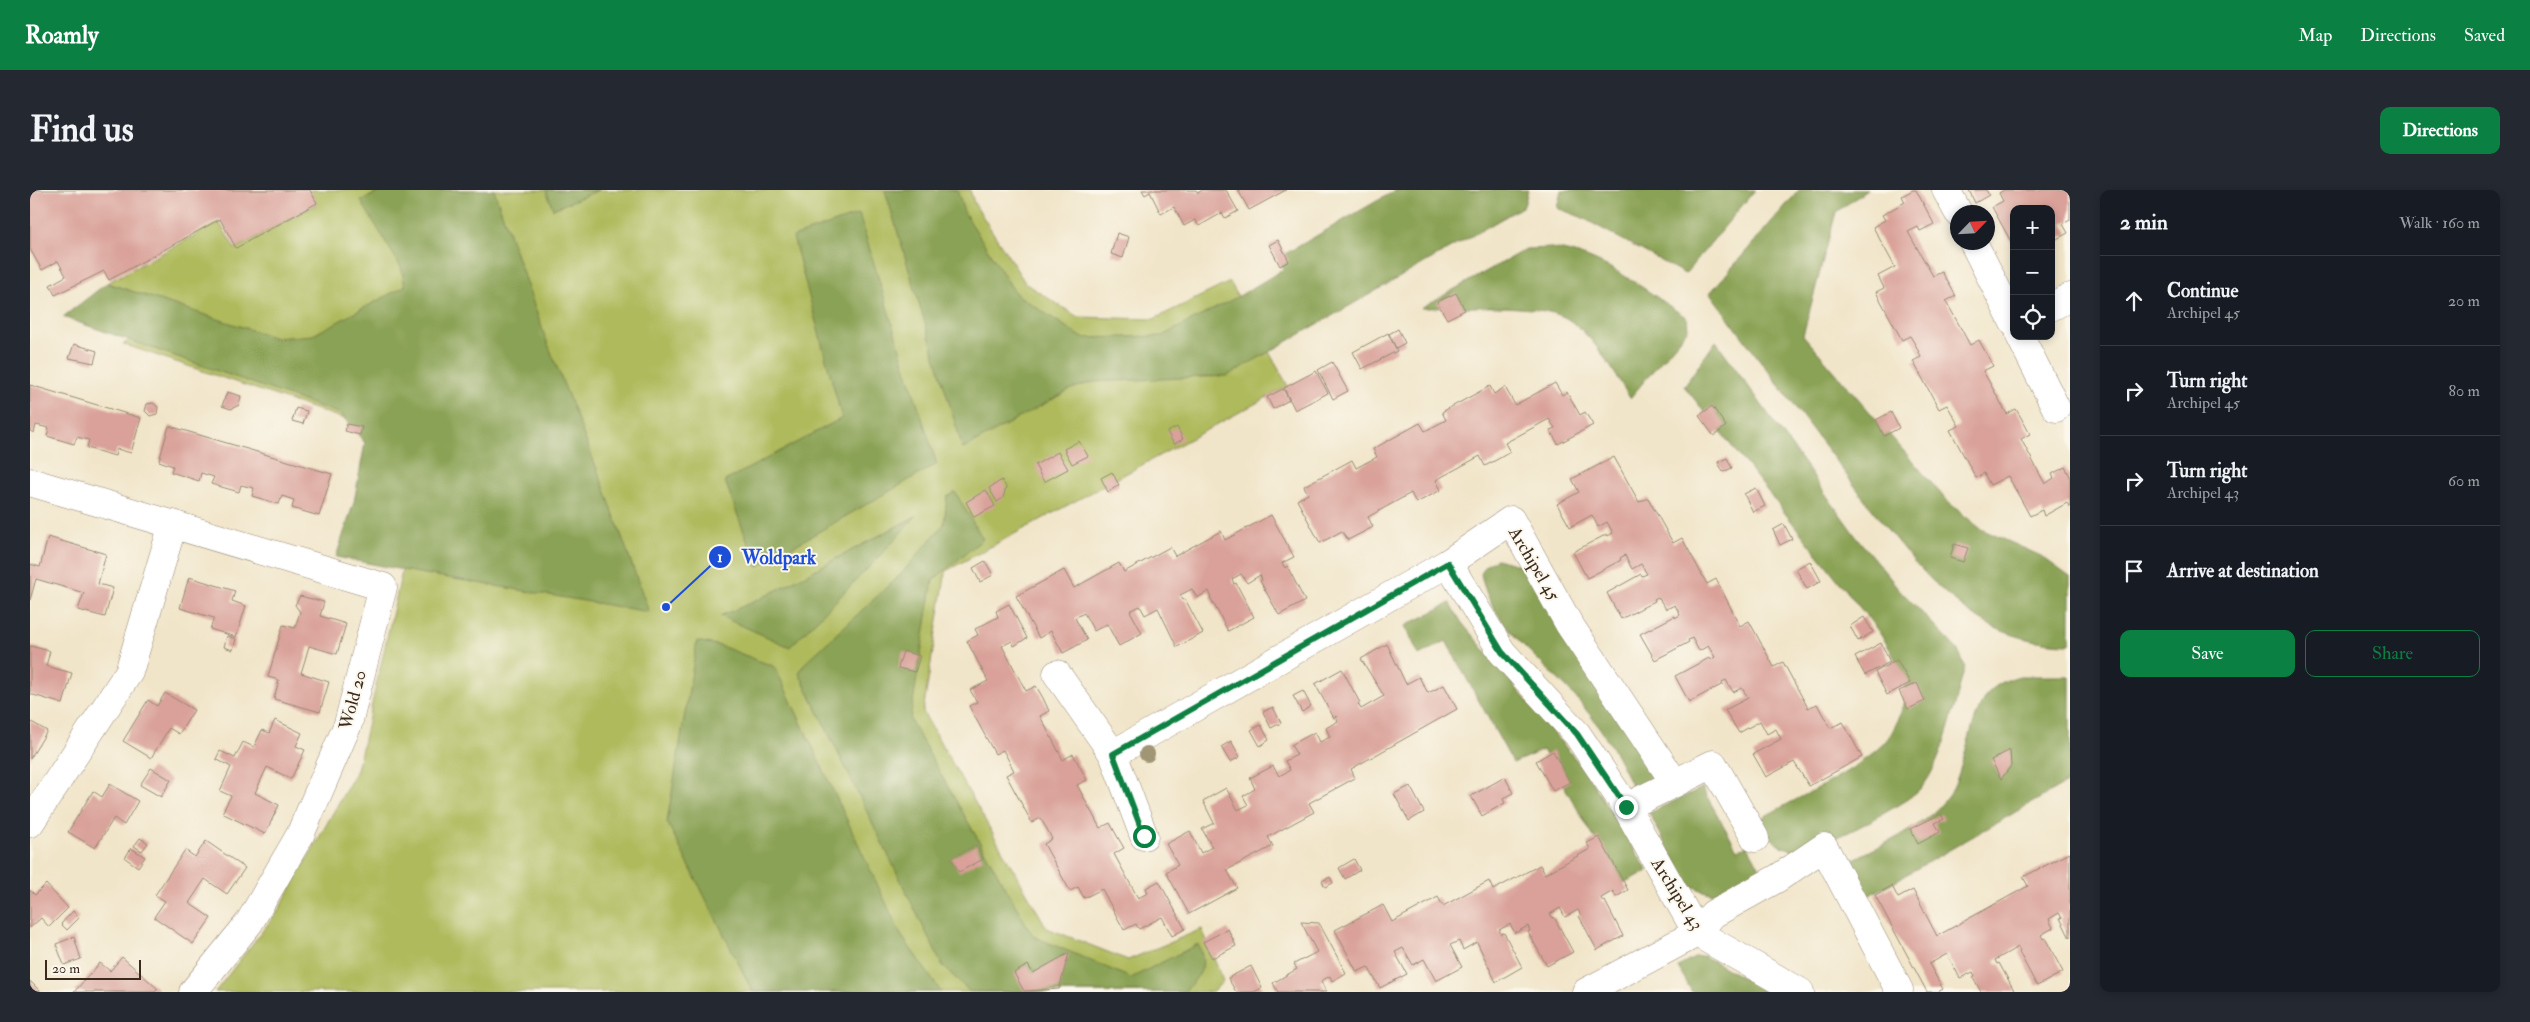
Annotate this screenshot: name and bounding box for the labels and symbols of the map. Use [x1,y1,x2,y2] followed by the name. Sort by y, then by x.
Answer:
[1950,205,1995,250] north arrow
[1502,522,1565,605] street label: Archipel 45
[707,540,827,574] callout: Woldpark
[741,546,817,571] text: Woldpark
[717,548,723,567] text: 1
[334,668,372,733] street label: Wold 20
[1615,796,1638,819] route end
[1133,825,1156,848] route start
[1645,853,1708,934] street label: Archipel 43
[45,957,141,980] scale bar

